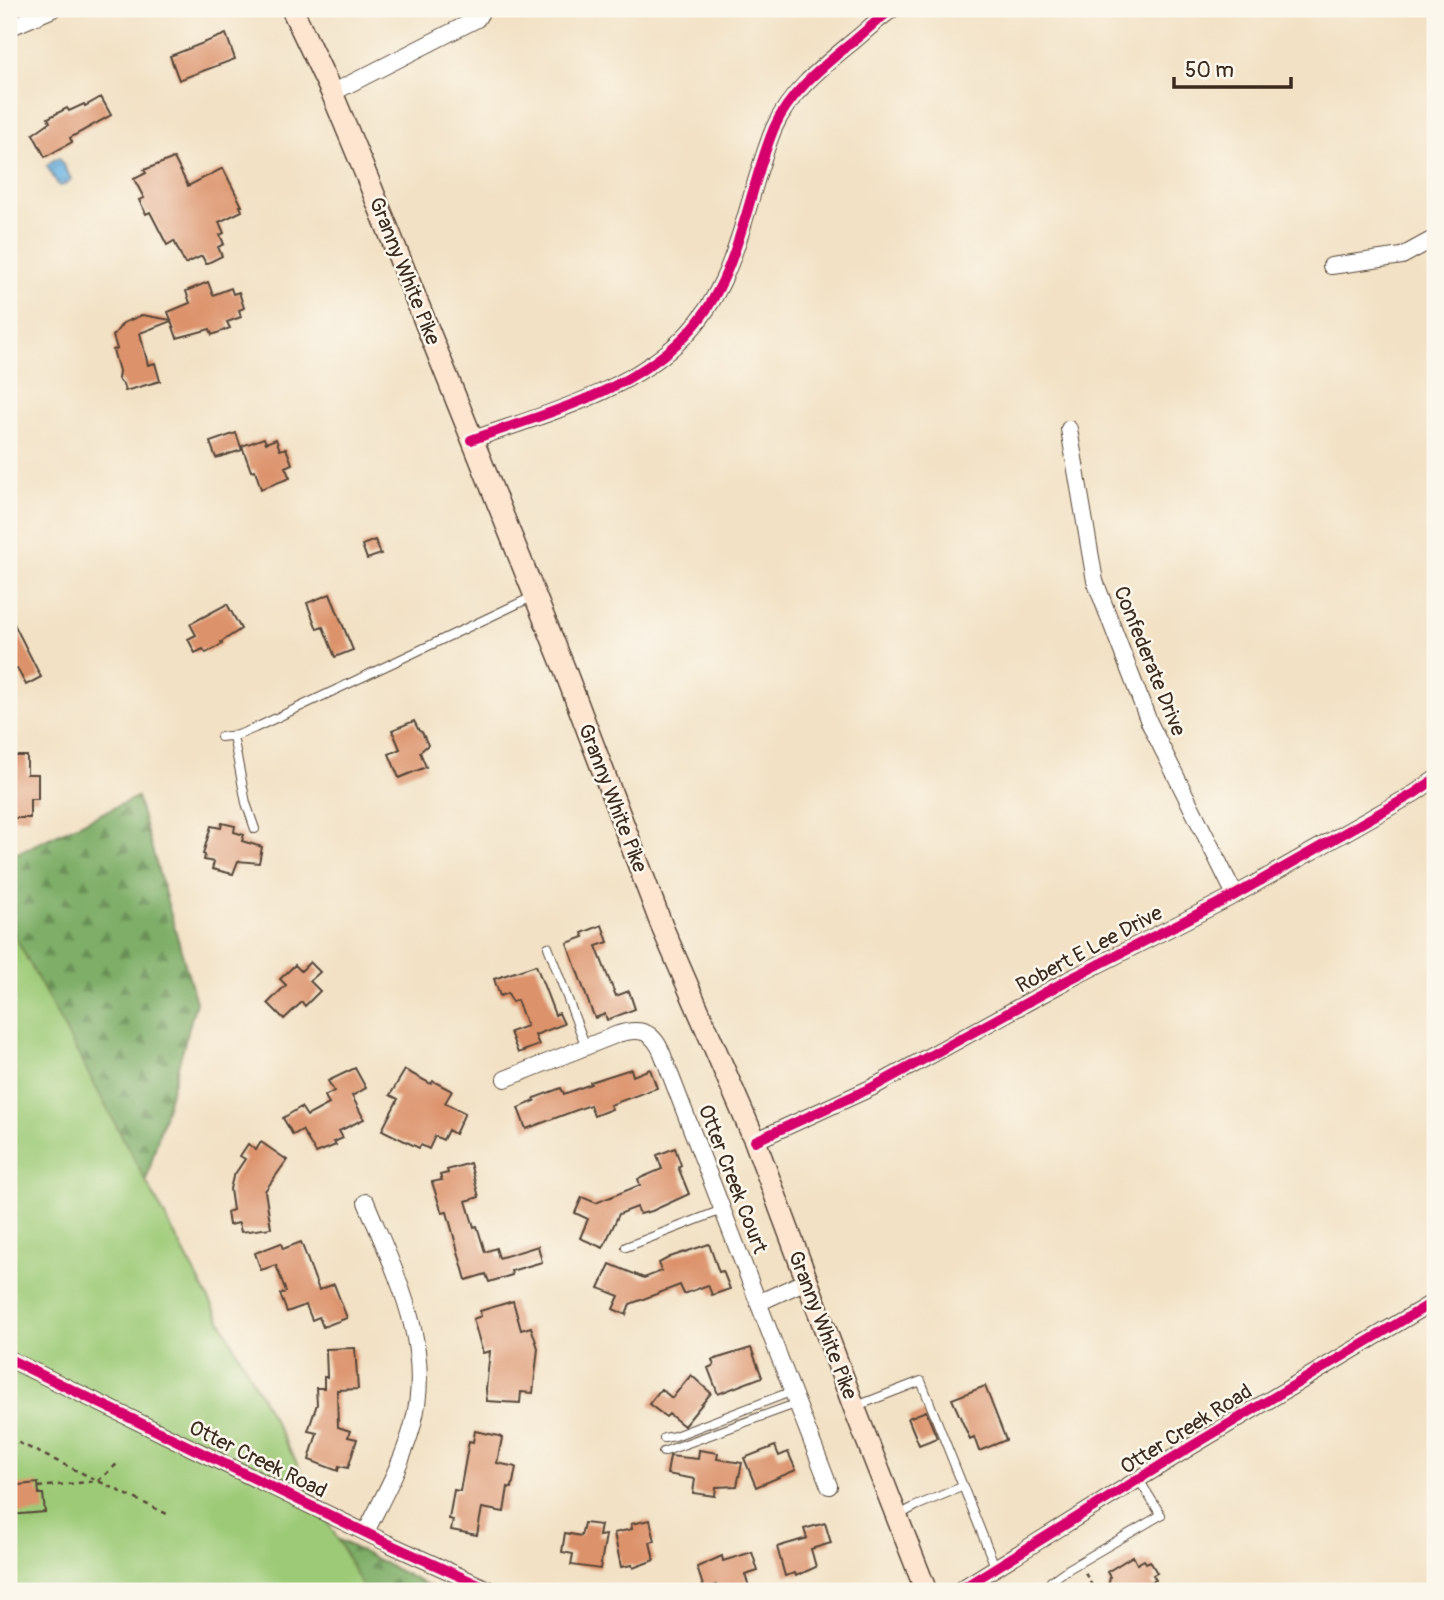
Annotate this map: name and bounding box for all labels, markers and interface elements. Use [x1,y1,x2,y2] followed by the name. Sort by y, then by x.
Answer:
[1174,46,1292,90] scale bar
[1185,57,1234,84] text: 50 m
[363,193,447,350] street label: Granny White Pike
[1107,582,1192,741] street label: Confederate Drive
[572,720,653,877] street label: Granny White Pike
[1011,899,1168,999] street label: Robert E Lee Drive
[692,1101,774,1258] street label: Otter Creek Court
[782,1247,863,1404] street label: Granny White Pike
[1115,1378,1257,1481] street label: Otter Creek Road
[184,1414,331,1505] street label: Otter Creek Road

